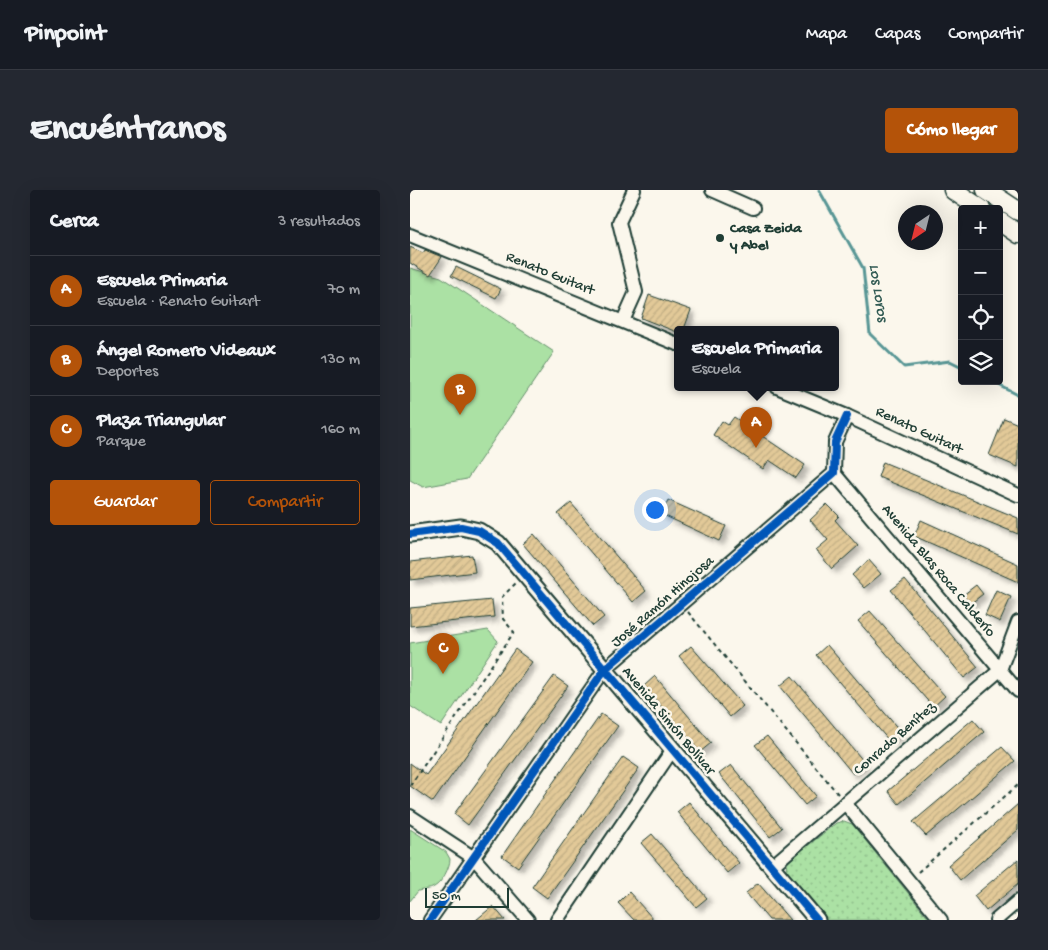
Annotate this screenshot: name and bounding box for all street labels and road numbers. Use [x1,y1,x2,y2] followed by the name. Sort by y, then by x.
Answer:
[503,248,599,301] street label: Renato Guitart
[873,403,967,460] street label: Renato Guitart
[877,501,999,641] street label: Avenida Blas Roca Calderío
[608,552,719,652] street label: José Ramón Hinojosa
[617,663,720,780] street label: Avenida Simón Bolívar
[850,698,940,780] street label: Conrado Benítez

